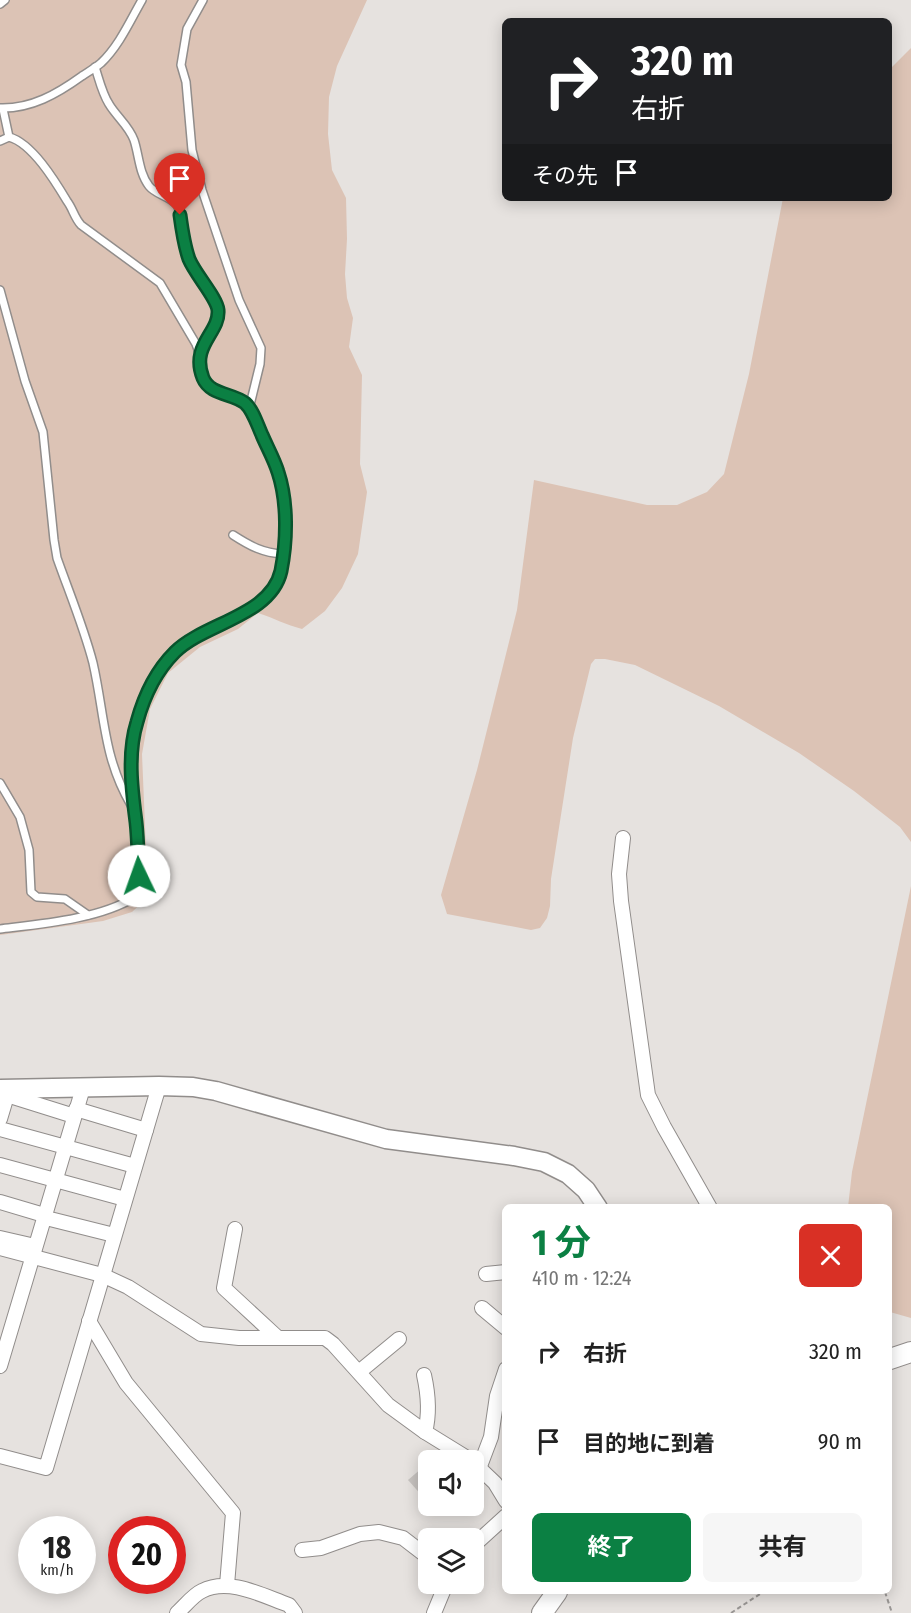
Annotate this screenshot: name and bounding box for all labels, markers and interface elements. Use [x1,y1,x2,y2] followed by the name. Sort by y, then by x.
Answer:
[631,36,734,86] text: 320 m
[532,42,610,120] icon: right
[631,93,685,125] text: 右折
[154,153,205,215] pin
[610,156,643,189] icon: arrive
[163,162,196,195] icon: arrive
[532,162,598,189] text: その先
[107,844,171,908] position arrow
[532,1221,591,1265] text: 1 分
[799,1224,862,1287] button: close
[532,1266,632,1290] text: 410 m · 12:24
[532,1335,565,1368] icon: right
[809,1338,862,1365] text: 320 m
[583,1340,627,1367] text: 右折
[532,1425,565,1458] icon: arrive
[818,1428,862,1455] text: 90 m
[583,1430,715,1457] text: 目的地に到着
[418,1450,484,1594] map controls
[418,1450,484,1516] button: sound
[532,1513,691,1582] button: 終了
[703,1513,862,1582] button: 共有
[108,1516,186,1594] speed limit sign: 20
[418,1528,484,1594] button: layers
[43,1530,71,1566] text: 18
[40,1561,74,1579] text: km/h

